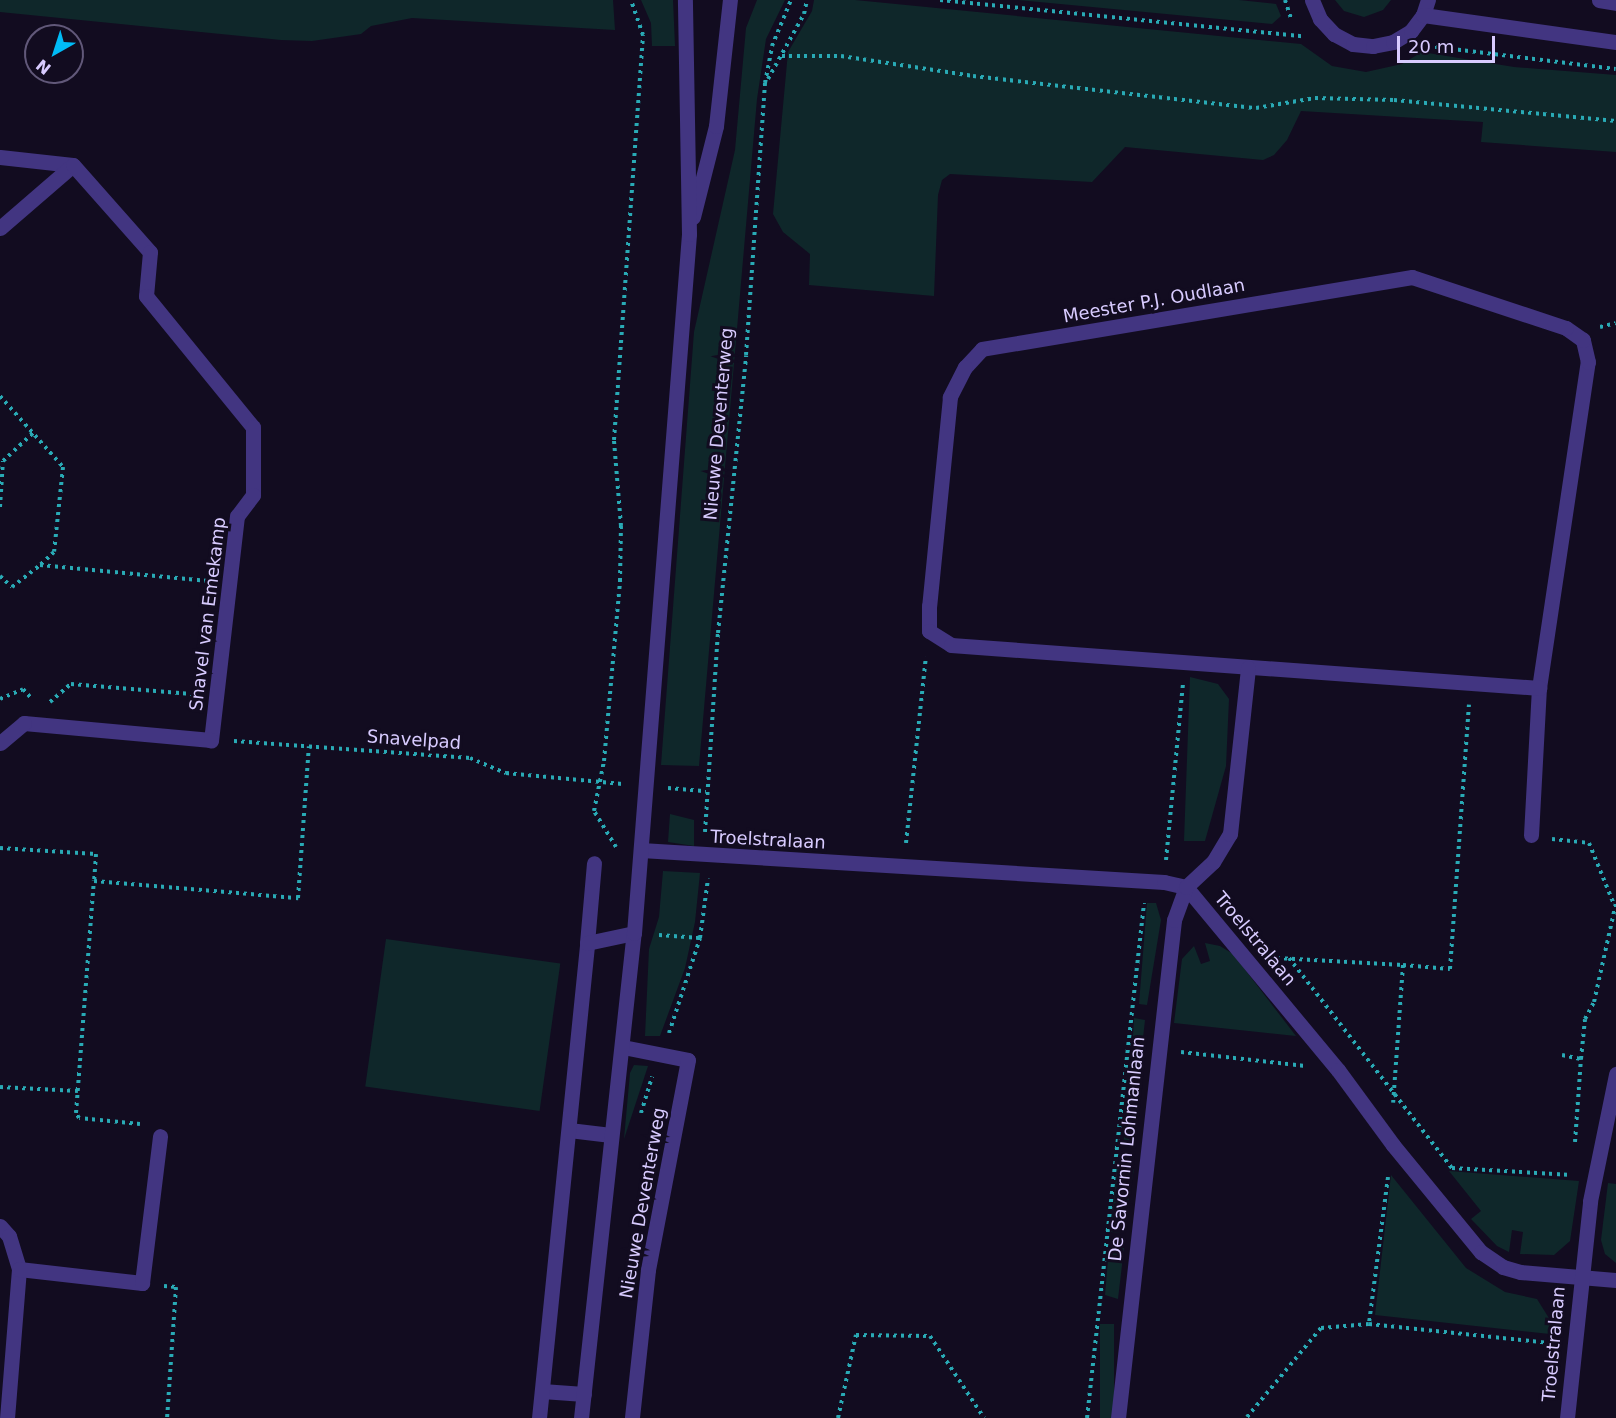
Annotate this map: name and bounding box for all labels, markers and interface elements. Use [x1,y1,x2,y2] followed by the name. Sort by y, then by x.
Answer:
[24,24,84,84] north arrow
[1400,24,1498,62] scale bar
[1408,36,1454,57] text: 20 m
[32,55,55,78] text: N
[1061,274,1247,328] street label: Meester P.J. Oudlaan
[700,327,738,521] street label: Nieuwe Deventerweg
[185,516,231,712] street label: Snavel van Emekamp
[366,726,462,754] street label: Snavelpad
[710,826,826,854] street label: Troelstralaan
[1210,888,1300,990] street label: Troelstralaan
[1104,1036,1150,1262] street label: De Savornin Lohmanlaan
[616,1106,670,1300] street label: Nieuwe Deventerweg
[1538,1285,1570,1403] street label: Troelstralaan

